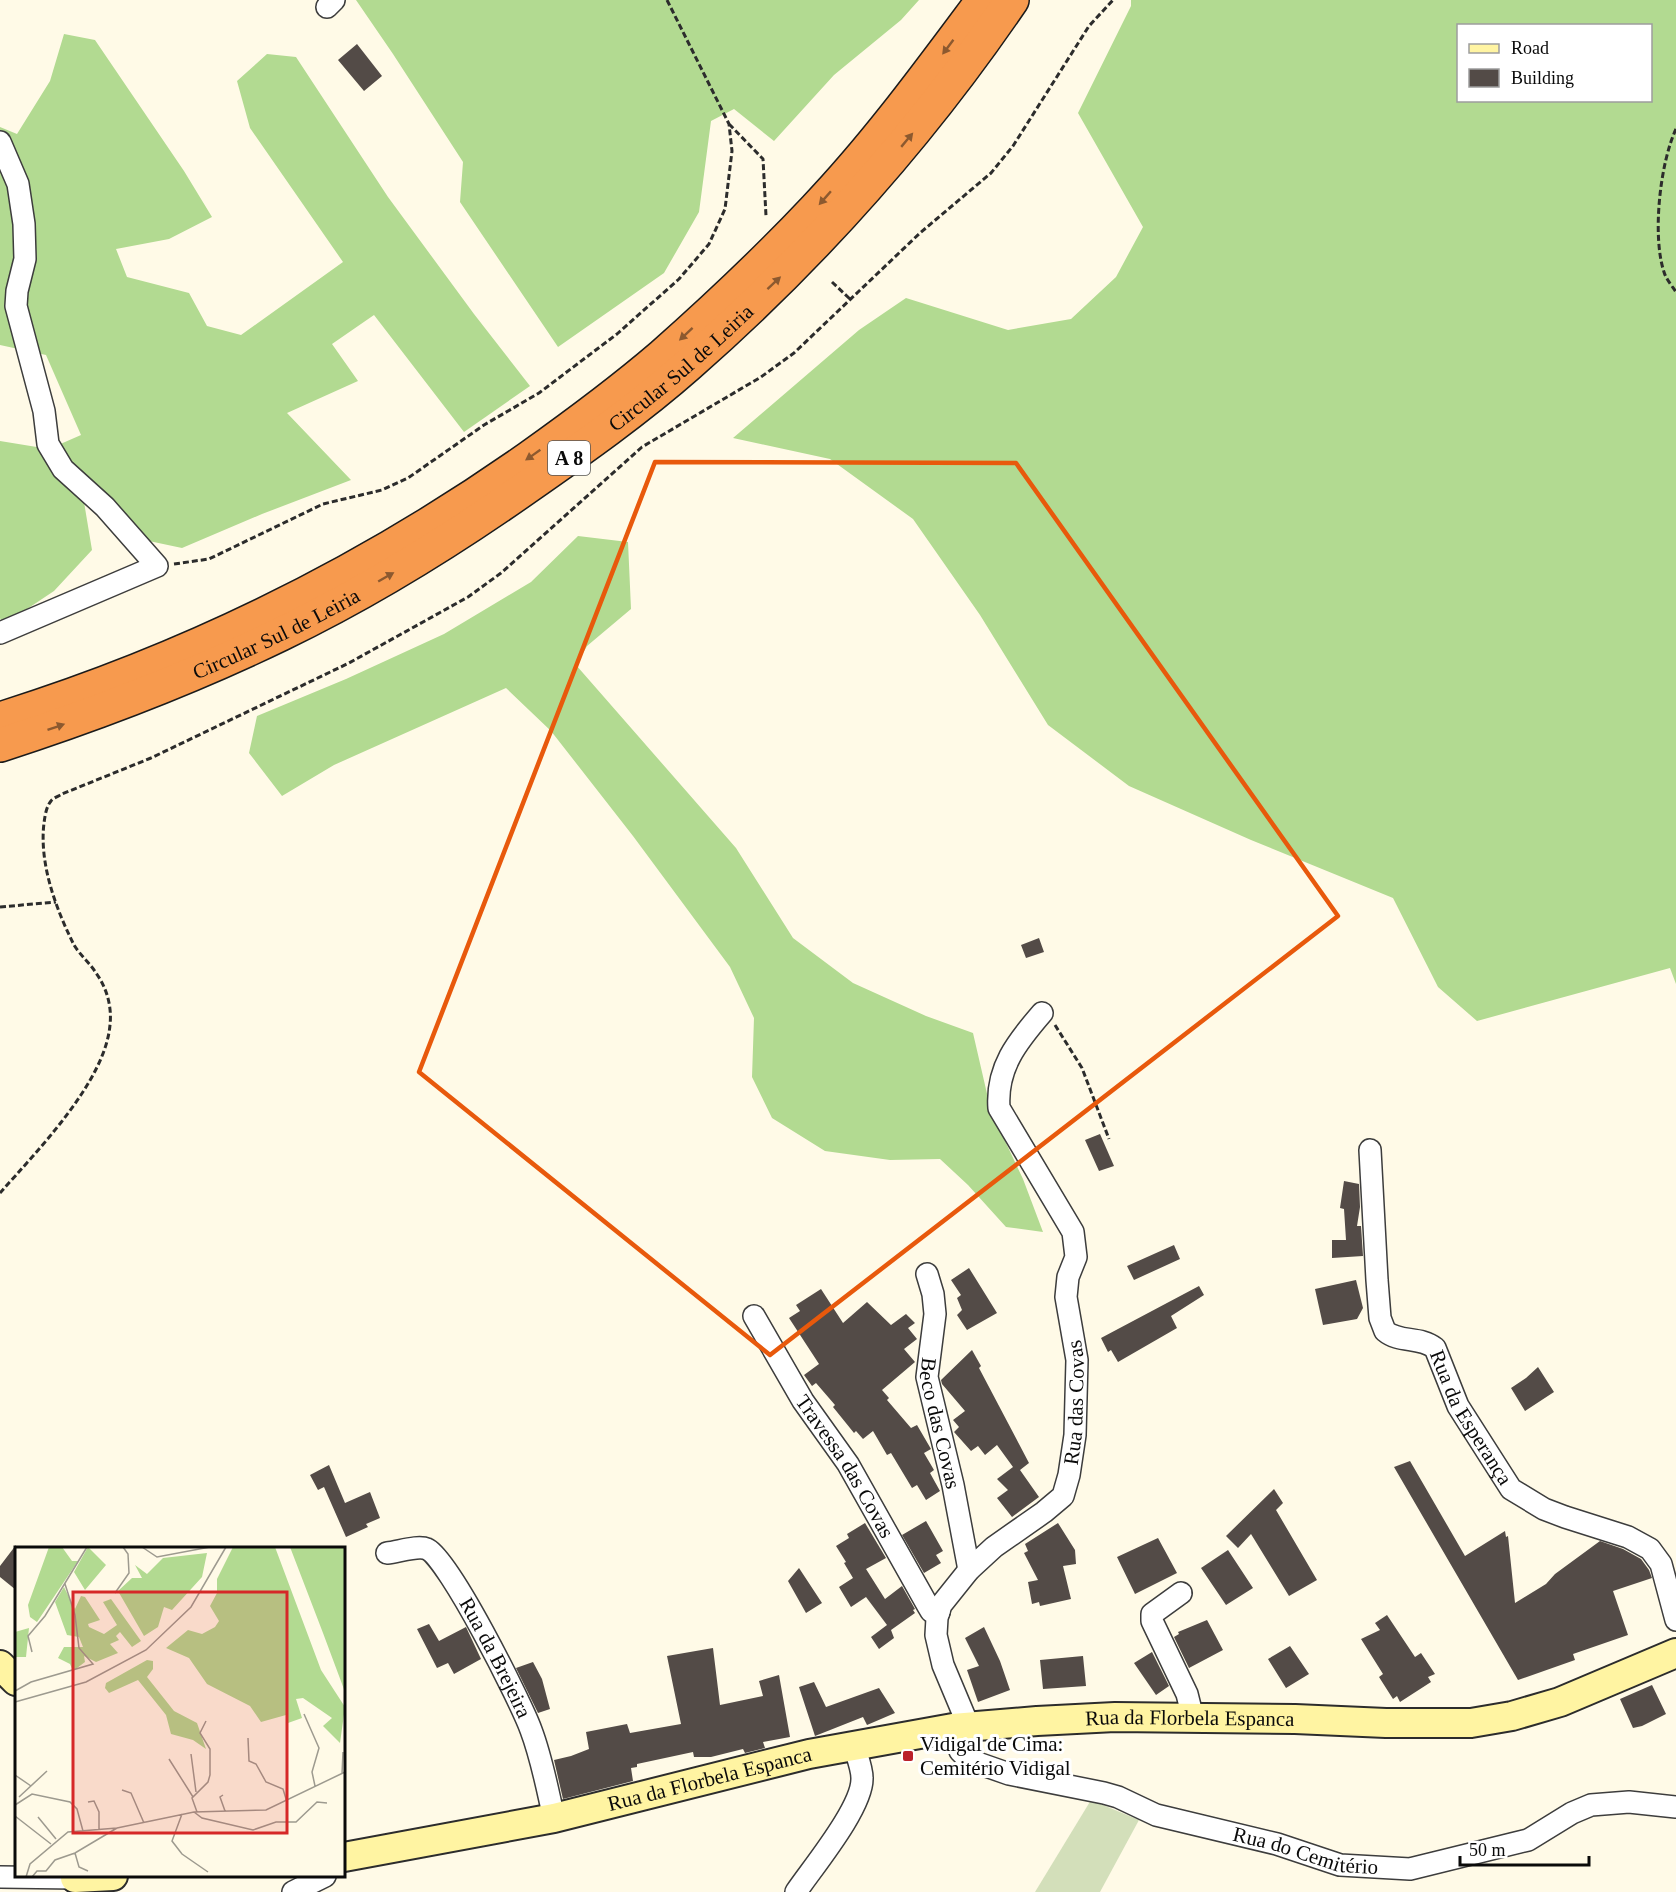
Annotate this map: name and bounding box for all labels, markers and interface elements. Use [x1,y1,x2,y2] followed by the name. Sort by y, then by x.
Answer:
[1457,24,1652,102] legend
[942,38,954,54] one-way arrow
[1511,38,1549,58] text: Road
[1511,68,1574,88] text: Building
[900,133,913,148] one-way arrow
[819,190,832,205] one-way arrow
[767,276,782,290] one-way arrow
[604,299,759,436] street label: Circular Sul de Leiria
[678,327,693,341] one-way arrow
[548,441,590,475] road number: A 8
[525,449,541,461] one-way arrow
[378,572,394,583] one-way arrow
[189,583,365,684] street label: Circular Sul de Leiria
[47,722,65,731] one-way arrow
[1059,1338,1089,1467] street label: Rua das Covas
[1425,1346,1518,1490] street label: Rua da Esperança
[915,1356,965,1491] street label: Beco das Covas
[791,1390,899,1542] street label: Travessa das Covas
[15,1547,345,1877] inset map
[454,1593,537,1722] street label: Rua da Brejeira
[1084,1705,1295,1731] street label: Rua da Florbela Espanca
[920,1732,1071,1780] place label: Vidigal de Cima: Cemitério Vidigal
[605,1742,815,1816] street label: Rua da Florbela Espanca
[901,1749,915,1763] marker: Vidigal de Cima: Cemitério Vidigal
[1231,1822,1379,1879] street label: Rua do Cemitério
[1460,1829,1589,1867] scale bar
[1469,1840,1506,1860] text: 50 m

